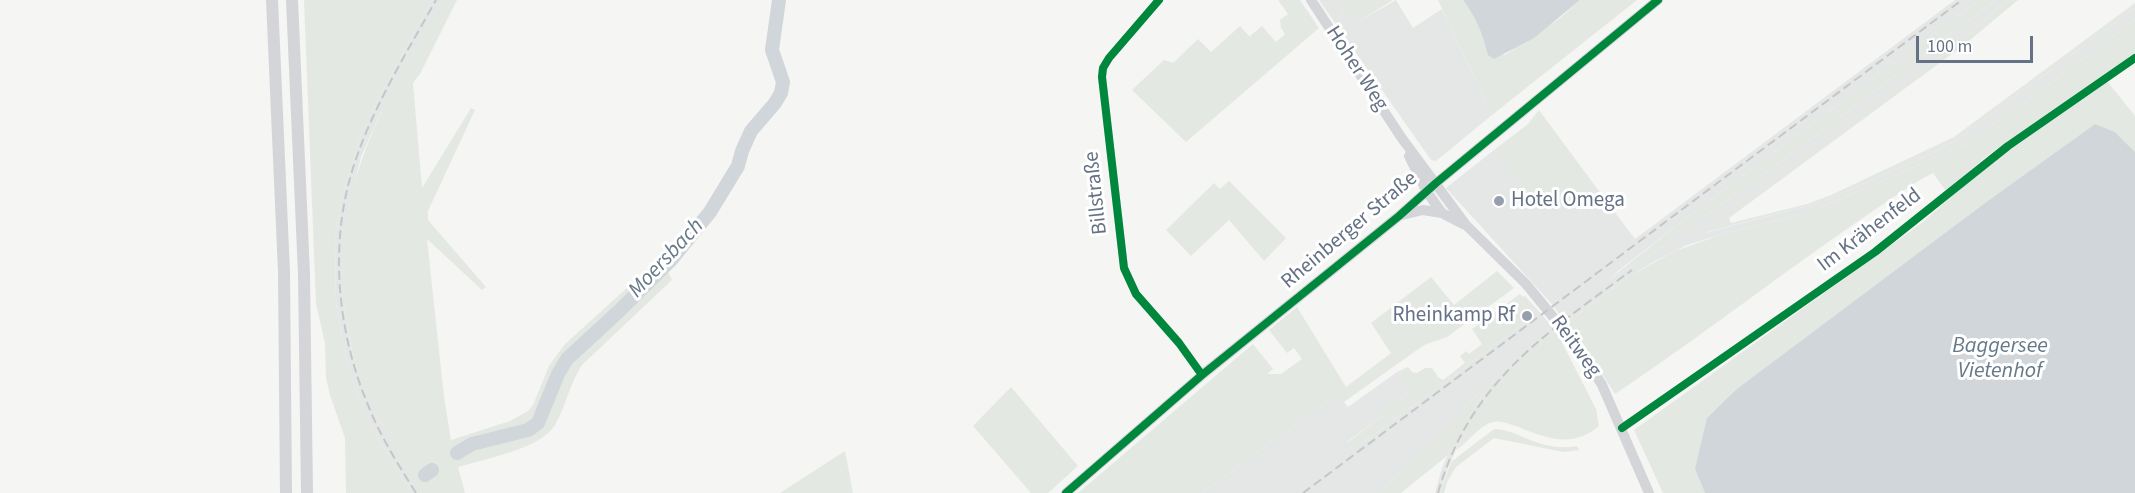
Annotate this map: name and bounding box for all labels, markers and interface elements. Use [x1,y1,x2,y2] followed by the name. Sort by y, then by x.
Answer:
[1319,22,1393,116] street label: Hoher Weg
[1919,24,2036,62] scale bar
[1927,34,1972,59] text: 100 m
[1080,150,1114,236] street label: Billstraße
[1277,167,1423,295] street label: Rheinberger Straße
[1813,184,1927,278] street label: Im Krähenfeld
[1511,188,1625,214] place label: Hotel Omega
[1492,194,1506,208] marker: Hotel Omega
[624,214,710,304] water label: Moersbach
[1392,303,1515,329] place label: Rheinkamp Rf
[1520,309,1534,323] marker: Rheinkamp Rf
[1544,311,1606,383] street label: Reitweg
[1952,334,2048,386] water label: Baggersee Vietenhof

